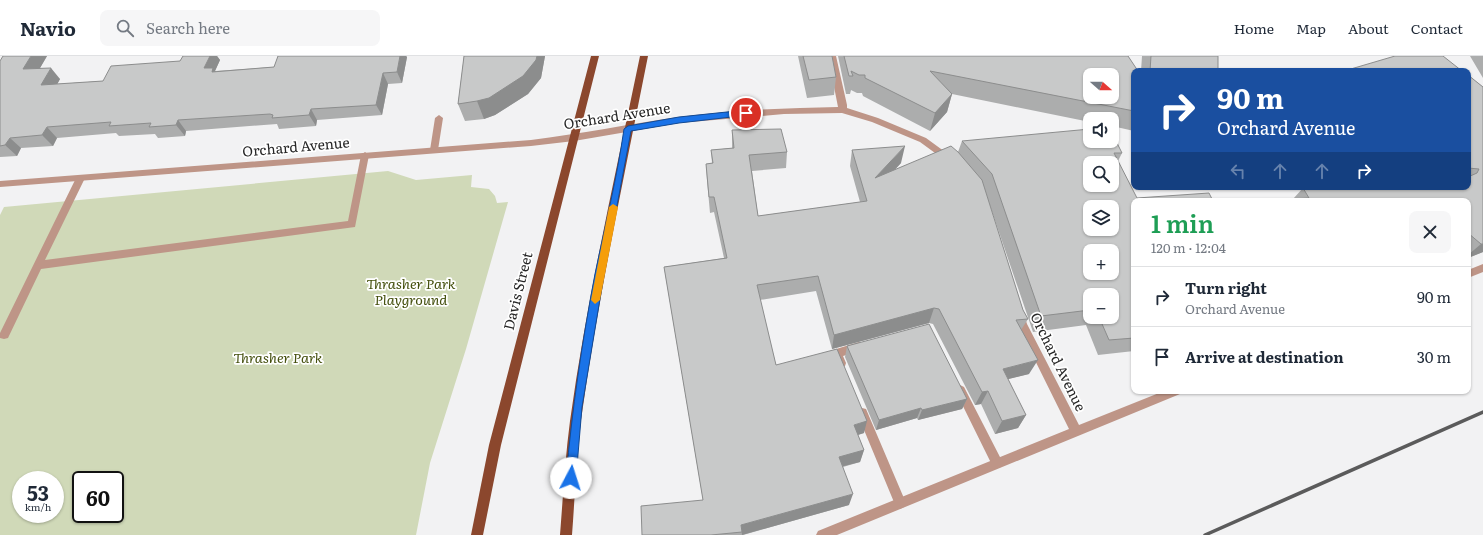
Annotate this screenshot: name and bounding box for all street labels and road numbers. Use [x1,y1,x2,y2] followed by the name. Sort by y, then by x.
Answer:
[562,97,672,133] street label: Orchard Avenue
[241,131,350,161] street label: Orchard Avenue
[498,249,536,332] street label: Davis Street
[1026,309,1091,414] street label: Orchard Avenue

